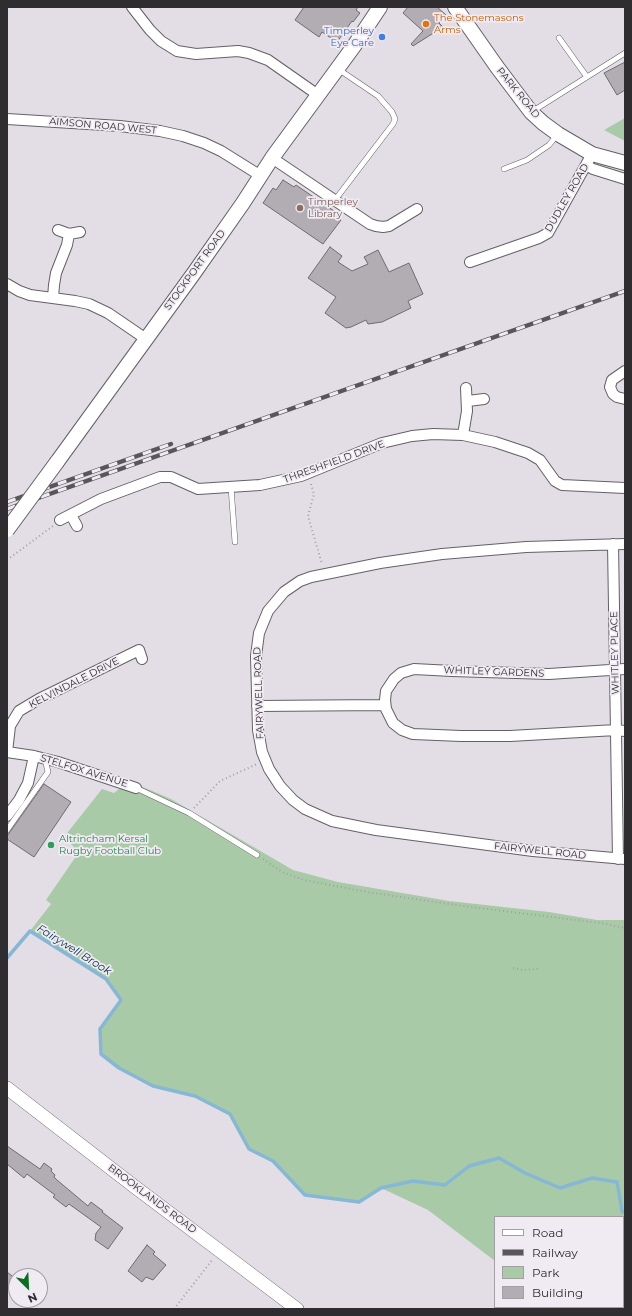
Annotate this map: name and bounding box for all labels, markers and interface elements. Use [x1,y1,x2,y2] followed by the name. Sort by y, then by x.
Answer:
[434,12,524,36] place label: The Stonemasons Arms
[421,19,431,29] marker: The Stonemasons Arms
[324,25,374,48] place label: Timperley Eye Care
[377,32,387,42] marker: Timperley Eye Care
[494,65,542,121] street label: PARK ROAD
[49,115,157,137] street label: AIMSON ROAD WEST
[543,162,591,234] street label: DUDLEY ROAD
[308,196,358,220] place label: Timperley Library
[295,203,305,213] marker: Timperley Library
[162,228,228,312] street label: STOCKPORT ROAD
[282,438,386,486] street label: THRESHFIELD DRIVE
[608,611,622,695] street label: WHITLEY PLACE
[251,647,267,739] street label: FAIRYWELL ROAD
[27,655,121,711] street label: KELVINDALE DRIVE
[443,664,545,680] street label: WHITLEY GARDENS
[39,752,129,790] street label: STELFOX AVENUE
[59,833,161,856] place label: Altrincham Kersal Rugby Football Club
[46,840,56,850] marker: Altrincham Kersal Rugby Football Club
[493,840,587,862] street label: FAIRYWELL ROAD
[34,922,114,978] water label: Fairywell Brook
[105,1162,199,1236] street label: BROOKLANDS ROAD
[494,1216,624,1308] legend
[532,1225,563,1240] text: Road
[532,1245,578,1260] text: Railway
[532,1265,559,1280] text: Park
[8,1268,48,1308] north arrow
[532,1285,583,1300] text: Building
[26,1290,39,1306] text: N

